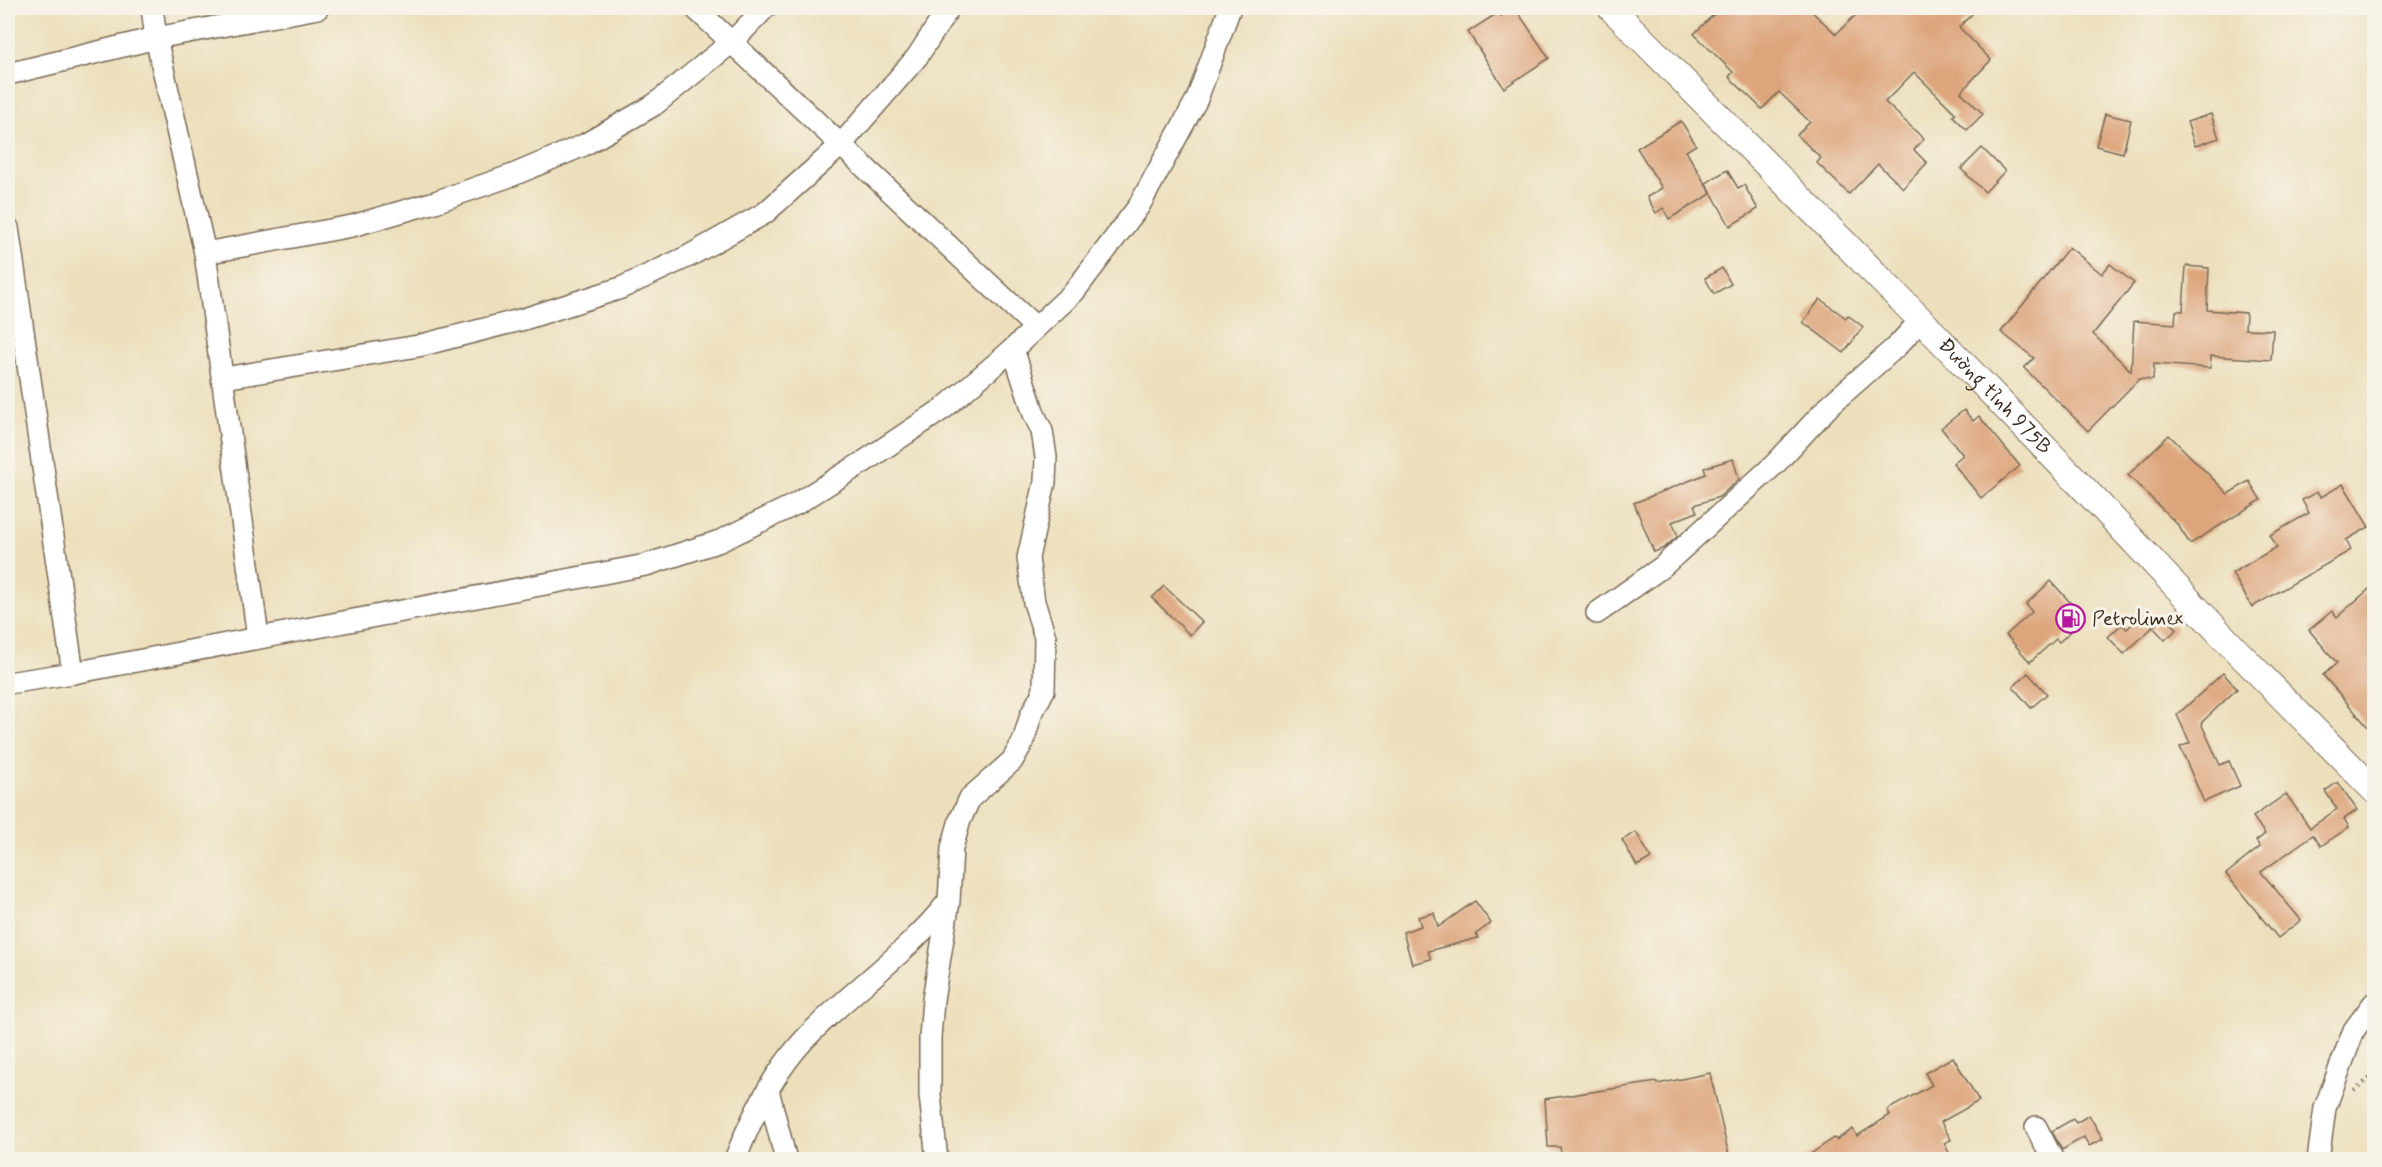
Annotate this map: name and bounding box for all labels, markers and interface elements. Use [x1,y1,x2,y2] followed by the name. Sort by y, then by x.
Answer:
[1932,332,2058,461] street label: Đường tỉnh 975B
[2055,603,2087,635] fuel station icon: Petrolimex
[2092,605,2183,633] place label: Petrolimex

